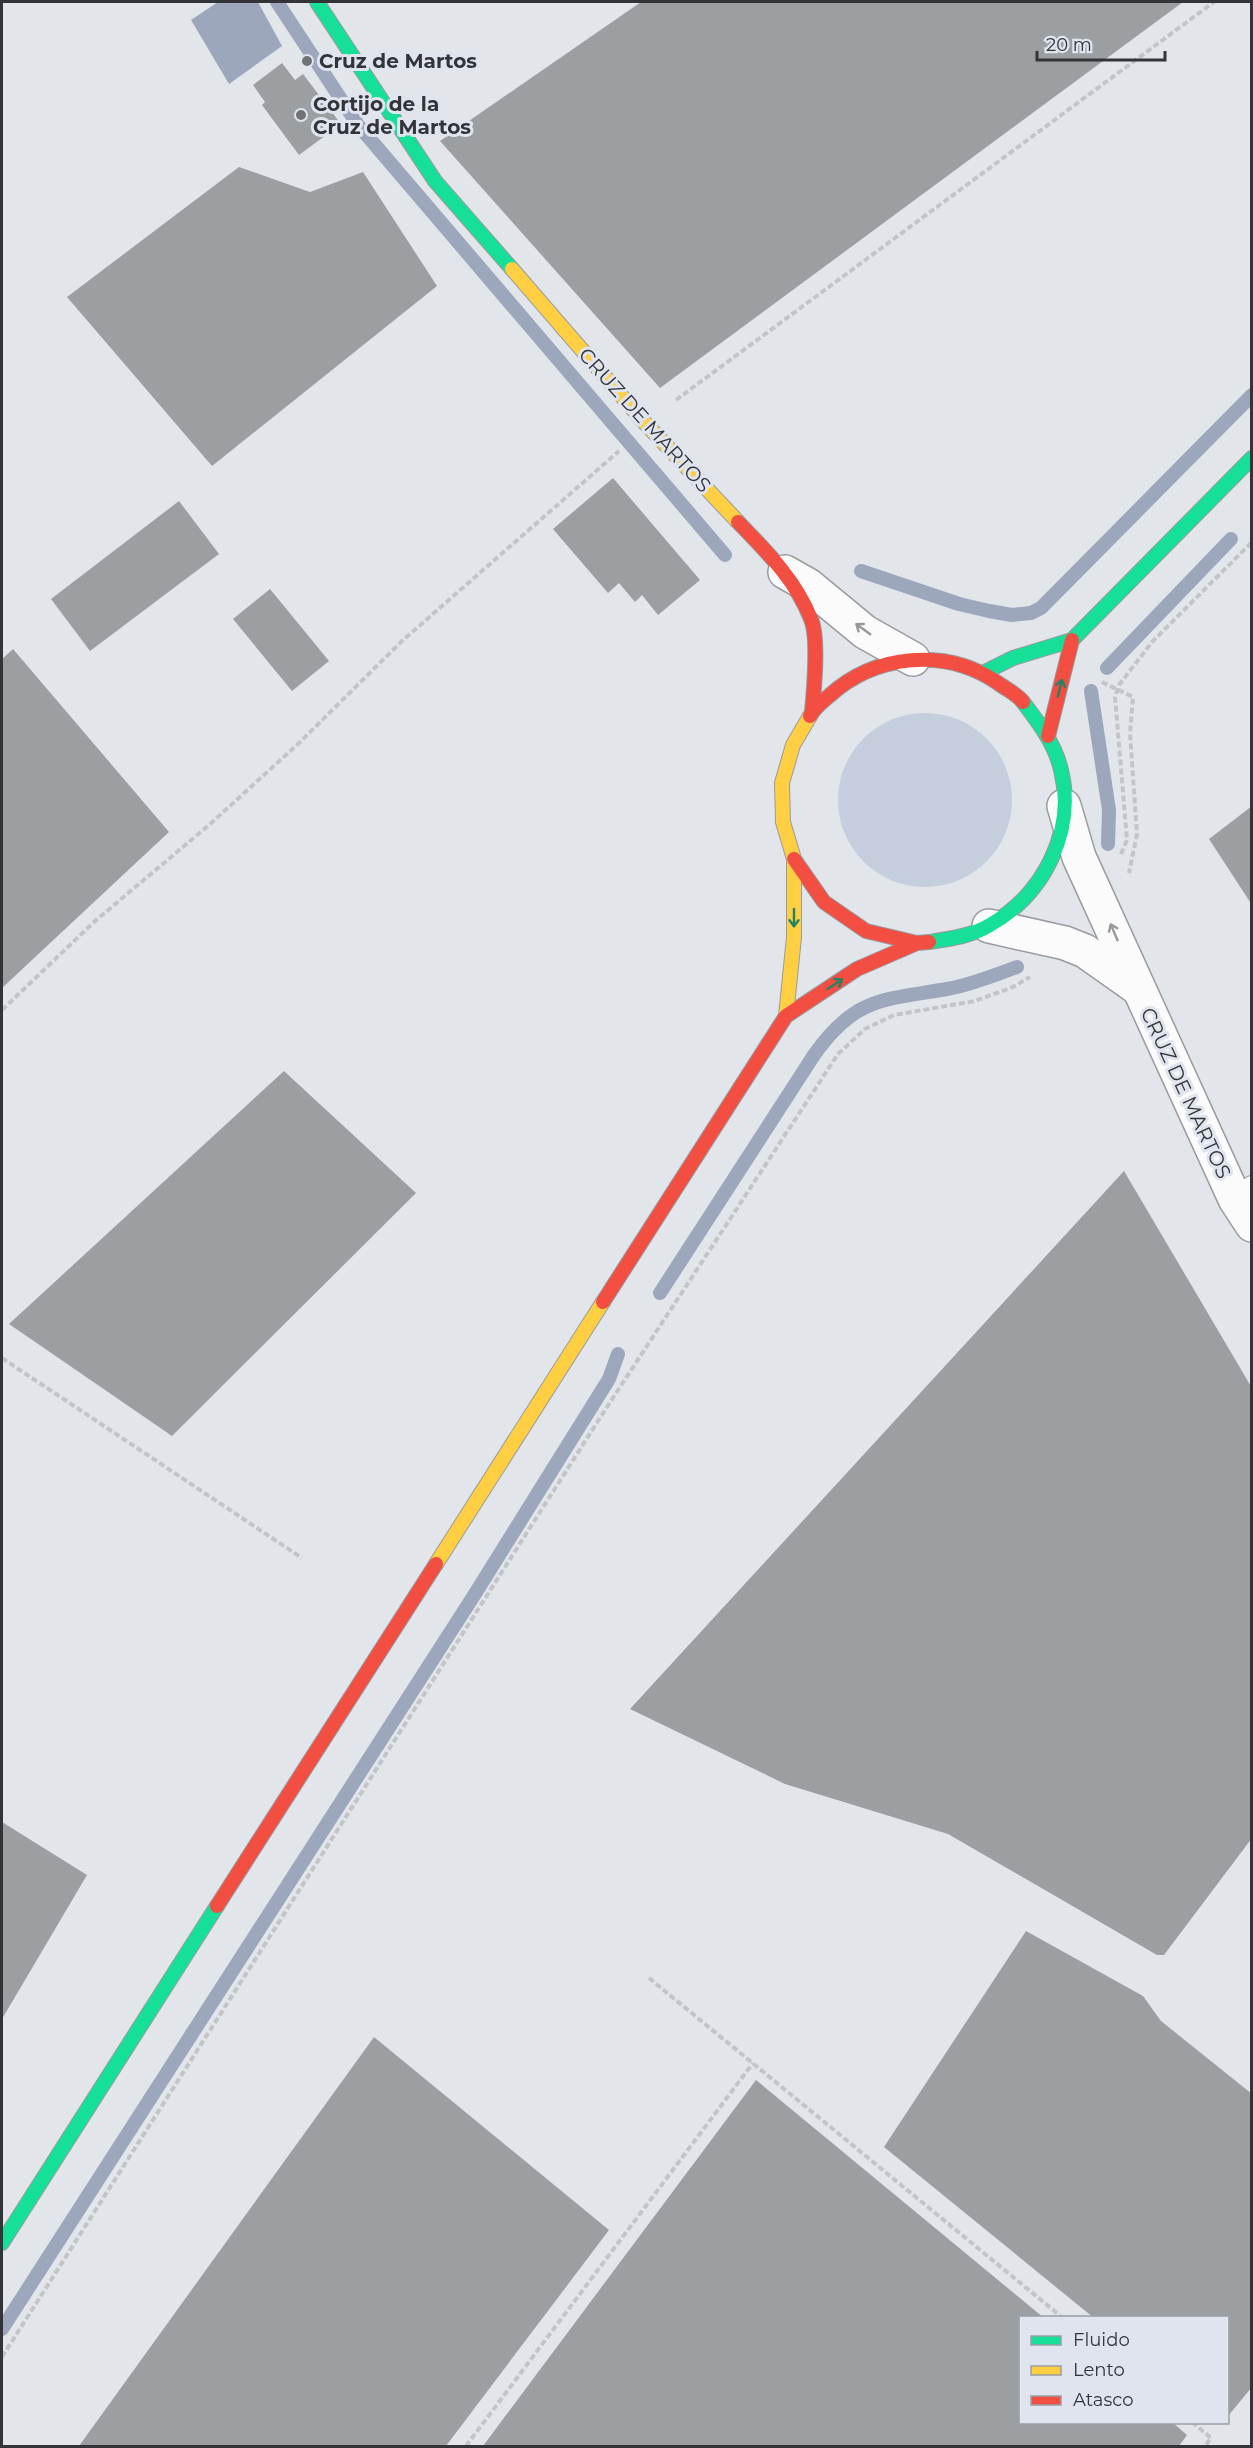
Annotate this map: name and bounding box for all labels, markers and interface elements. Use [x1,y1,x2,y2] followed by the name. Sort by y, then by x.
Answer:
[1037,24,1164,62] scale bar
[1046,34,1092,56] text: 20 m
[319,49,477,73] place label: Cruz de Martos
[300,54,314,68] marker: Cruz de Martos
[313,92,471,139] place label: Cortijo de la Cruz de Martos
[294,108,308,122] marker: Cortijo de la Cruz de Martos
[574,343,716,497] street label: CRUZ DE MARTOS
[855,623,871,636] one-way arrow
[1055,679,1067,698] one-way arrow
[788,907,800,927] one-way arrow
[1108,924,1119,942] one-way arrow
[826,978,842,990] one-way arrow
[1136,1004,1236,1182] street label: CRUZ DE MARTOS
[1019,2316,1229,2424] legend
[1073,2329,1130,2351] text: Fluido
[1073,2359,1125,2381] text: Lento
[1073,2389,1133,2411] text: Atasco

